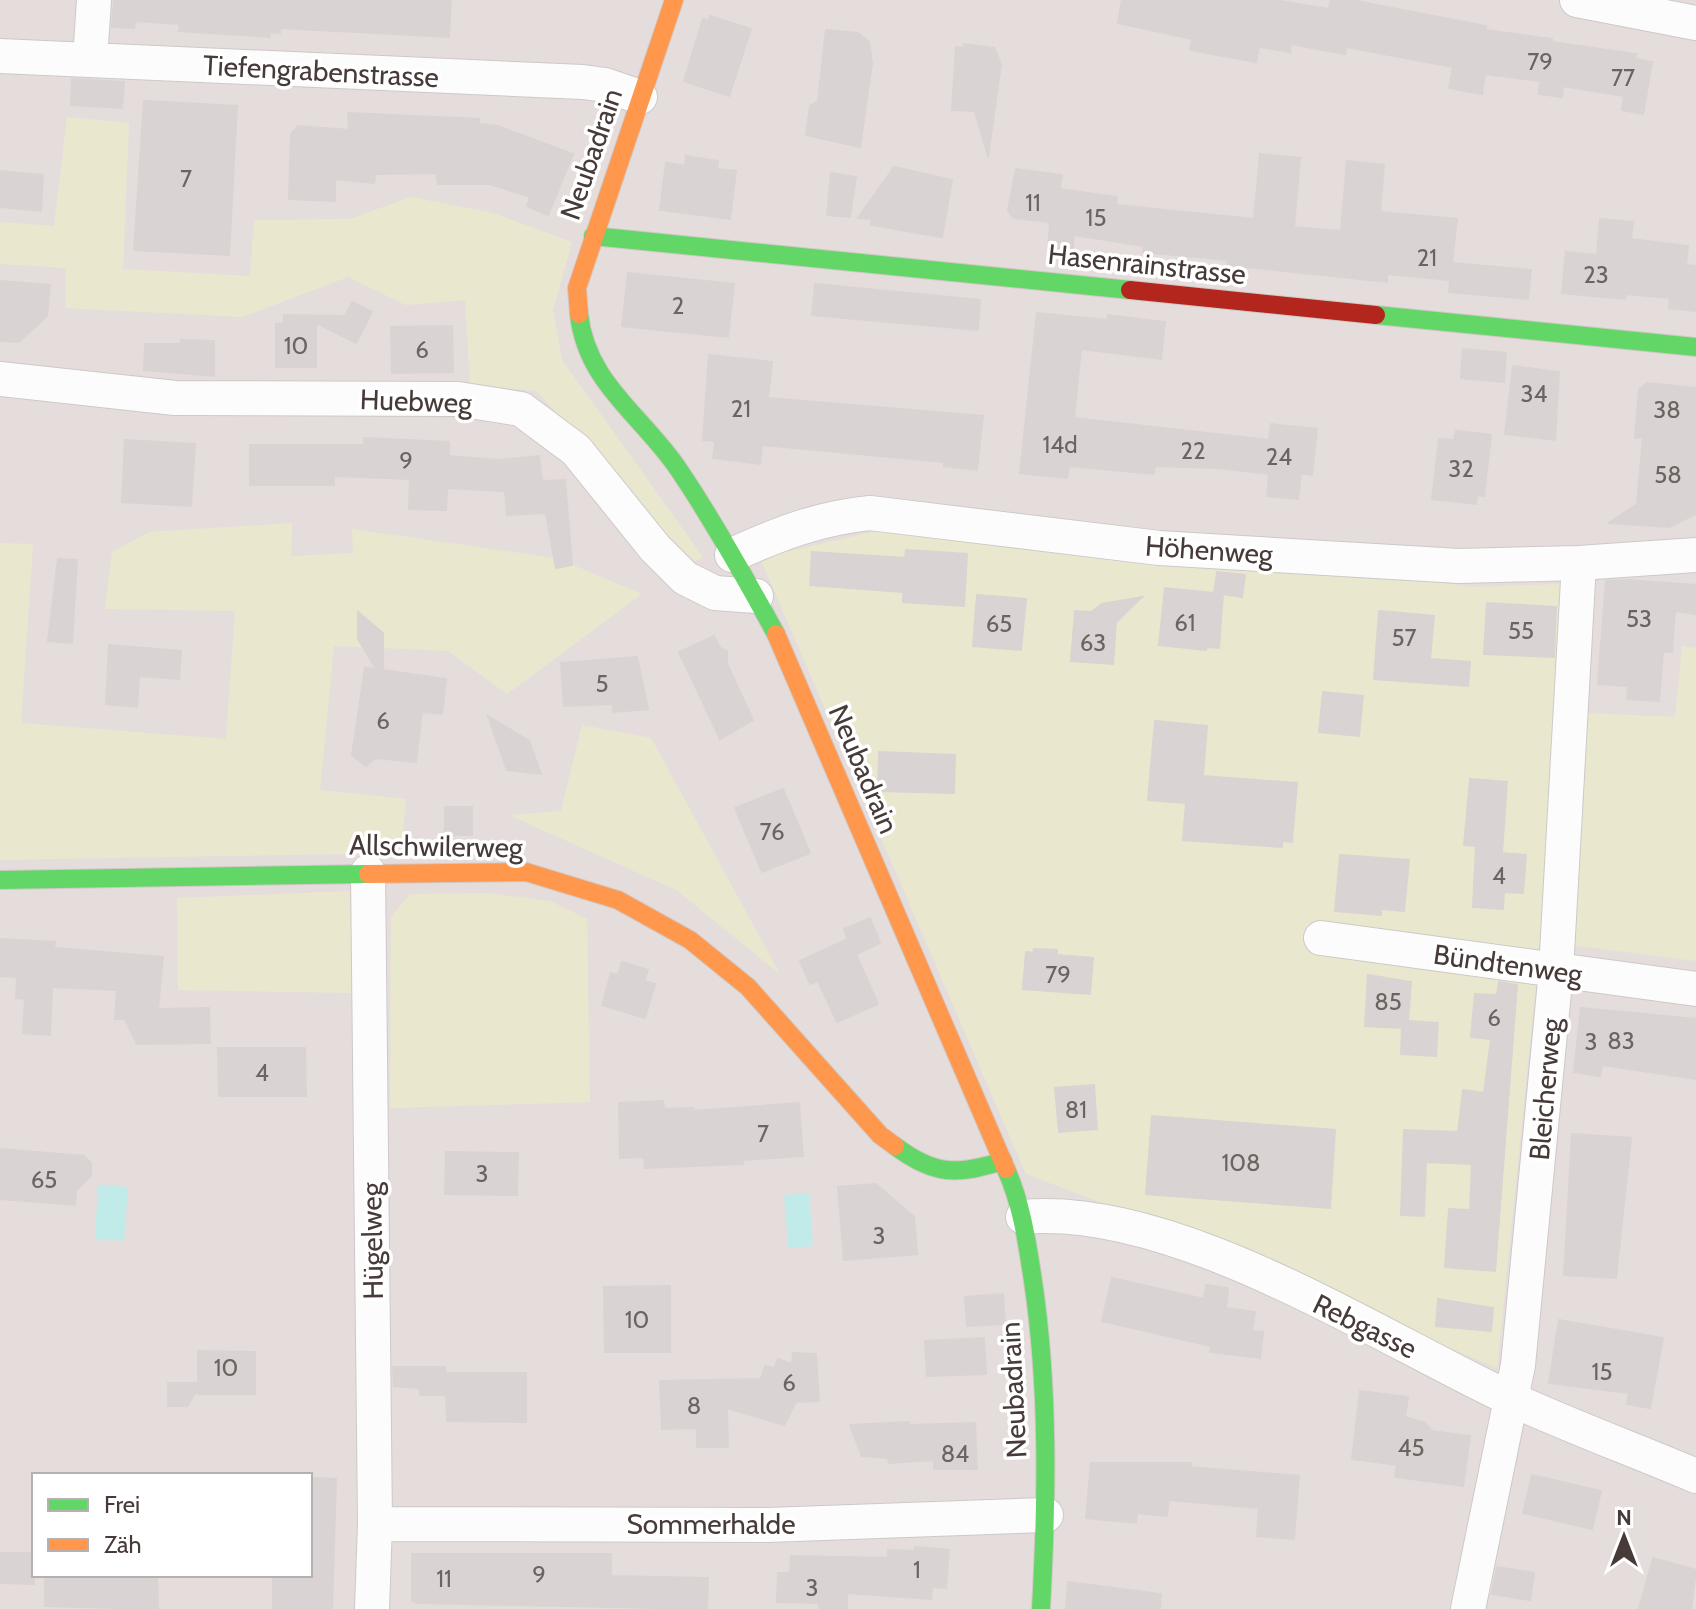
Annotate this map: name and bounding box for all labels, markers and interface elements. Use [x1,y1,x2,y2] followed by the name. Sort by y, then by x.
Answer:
[1527,47,1553,76] house number: 79
[202,48,440,94] street label: Tiefengrabenstrasse
[1611,63,1635,92] house number: 77
[553,84,629,224] street label: Neubadrain
[180,164,192,193] house number: 7
[1025,188,1041,217] house number: 11
[1086,203,1106,232] house number: 15
[1046,237,1248,291] street label: Hasenrainstrasse
[1417,243,1437,272] house number: 21
[1583,260,1609,289] house number: 23
[672,291,684,320] house number: 2
[284,331,308,360] house number: 10
[415,335,429,364] house number: 6
[1521,379,1548,408] house number: 34
[359,382,474,420] street label: Huebweg
[731,394,751,423] house number: 21
[1653,395,1681,424] house number: 38
[1042,430,1078,459] house number: 14d
[1180,436,1206,465] house number: 22
[1266,442,1292,471] house number: 24
[399,446,413,475] house number: 9
[1448,454,1474,483] house number: 32
[1654,460,1682,489] house number: 58
[1144,529,1275,572] street label: Höhenweg
[1626,604,1652,633] house number: 53
[1174,608,1196,637] house number: 61
[986,609,1012,638] house number: 65
[1508,616,1534,645] house number: 55
[1391,623,1417,652] house number: 57
[1080,628,1106,657] house number: 63
[596,669,608,698] house number: 5
[822,700,906,838] street label: Neubadrain
[376,706,390,735] house number: 6
[759,817,785,846] house number: 76
[349,827,524,865] street label: Allschwilerweg
[1492,861,1506,890] house number: 4
[1431,937,1586,991] street label: Bündtenweg
[1045,960,1071,989] house number: 79
[1374,987,1402,1016] house number: 85
[1487,1003,1501,1032] house number: 6
[1522,1015,1568,1162] street label: Bleicherweg
[1607,1026,1635,1055] house number: 83
[1585,1027,1597,1056] house number: 3
[255,1058,269,1087] house number: 4
[1065,1095,1087,1124] house number: 81
[757,1119,769,1148] house number: 7
[1221,1148,1261,1177] house number: 108
[476,1159,488,1188] house number: 3
[31,1165,57,1194] house number: 65
[354,1181,390,1300] street label: Hügelweg
[873,1221,885,1250] house number: 3
[1308,1286,1422,1366] street label: Rebgasse
[625,1305,649,1334] house number: 10
[992,1321,1034,1459] street label: Neubadrain
[214,1353,238,1382] house number: 10
[1592,1357,1612,1386] house number: 15
[782,1368,796,1397] house number: 6
[687,1391,701,1420] house number: 8
[1398,1433,1424,1462] house number: 45
[941,1439,969,1468] house number: 84
[32,1473,312,1577] legend
[104,1490,140,1519] text: Frei
[1584,1497,1664,1577] north arrow
[1616,1504,1632,1531] text: N
[626,1507,796,1541] street label: Sommerhalde
[104,1530,141,1559] text: Zäh
[913,1555,921,1584] house number: 1
[532,1560,546,1589] house number: 9
[436,1564,452,1593] house number: 11
[806,1573,818,1602] house number: 3

